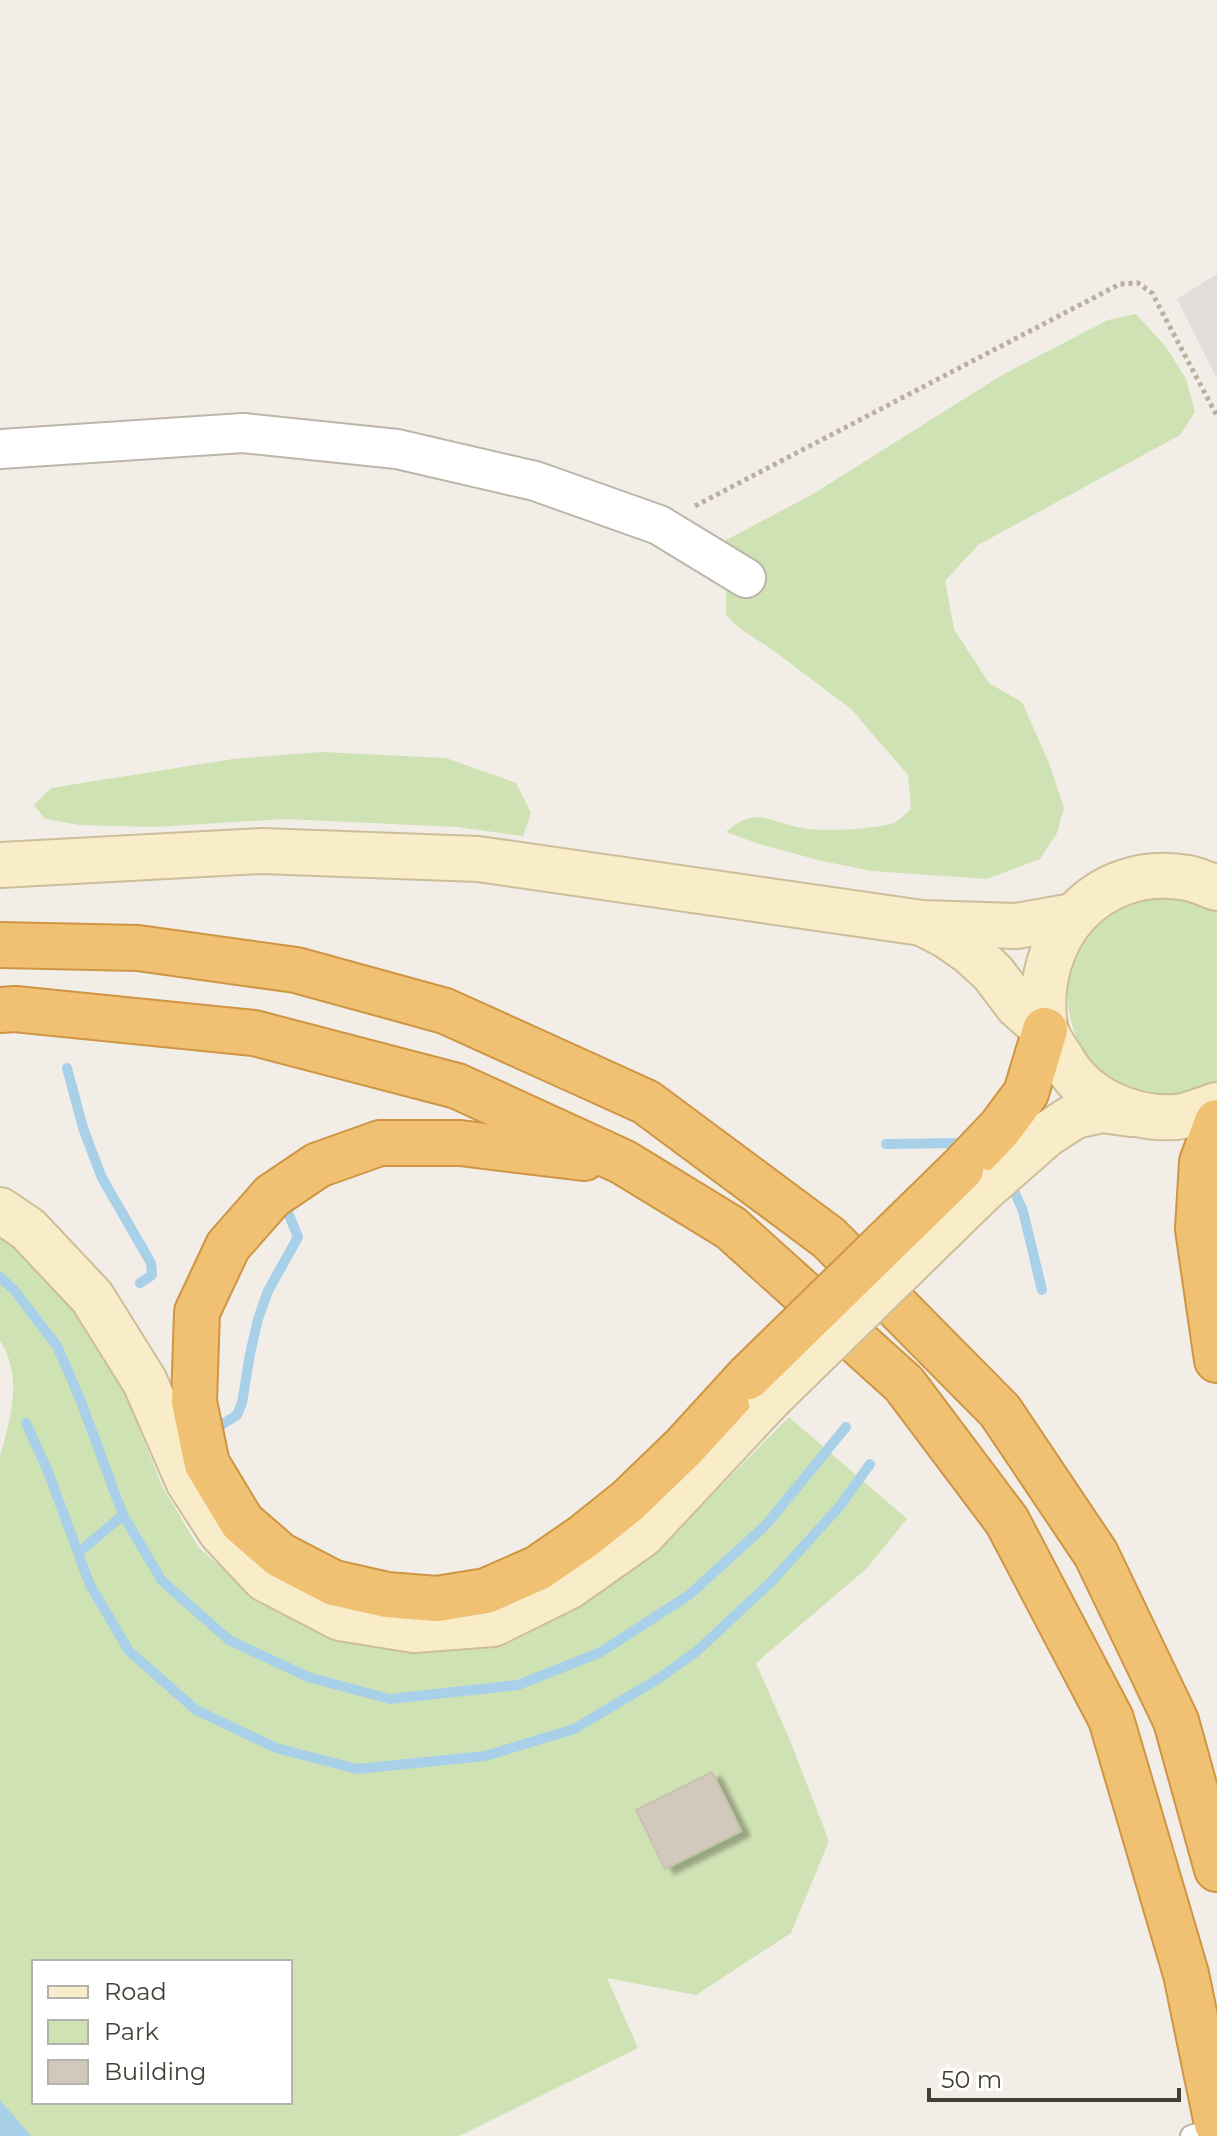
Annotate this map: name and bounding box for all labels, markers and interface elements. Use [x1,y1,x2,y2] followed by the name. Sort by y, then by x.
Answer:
[32,1960,292,2104] legend
[104,1977,167,2006] text: Road
[104,2017,159,2046] text: Park
[929,2052,1179,2102] scale bar
[104,2057,207,2086] text: Building
[941,2065,1002,2094] text: 50 m

